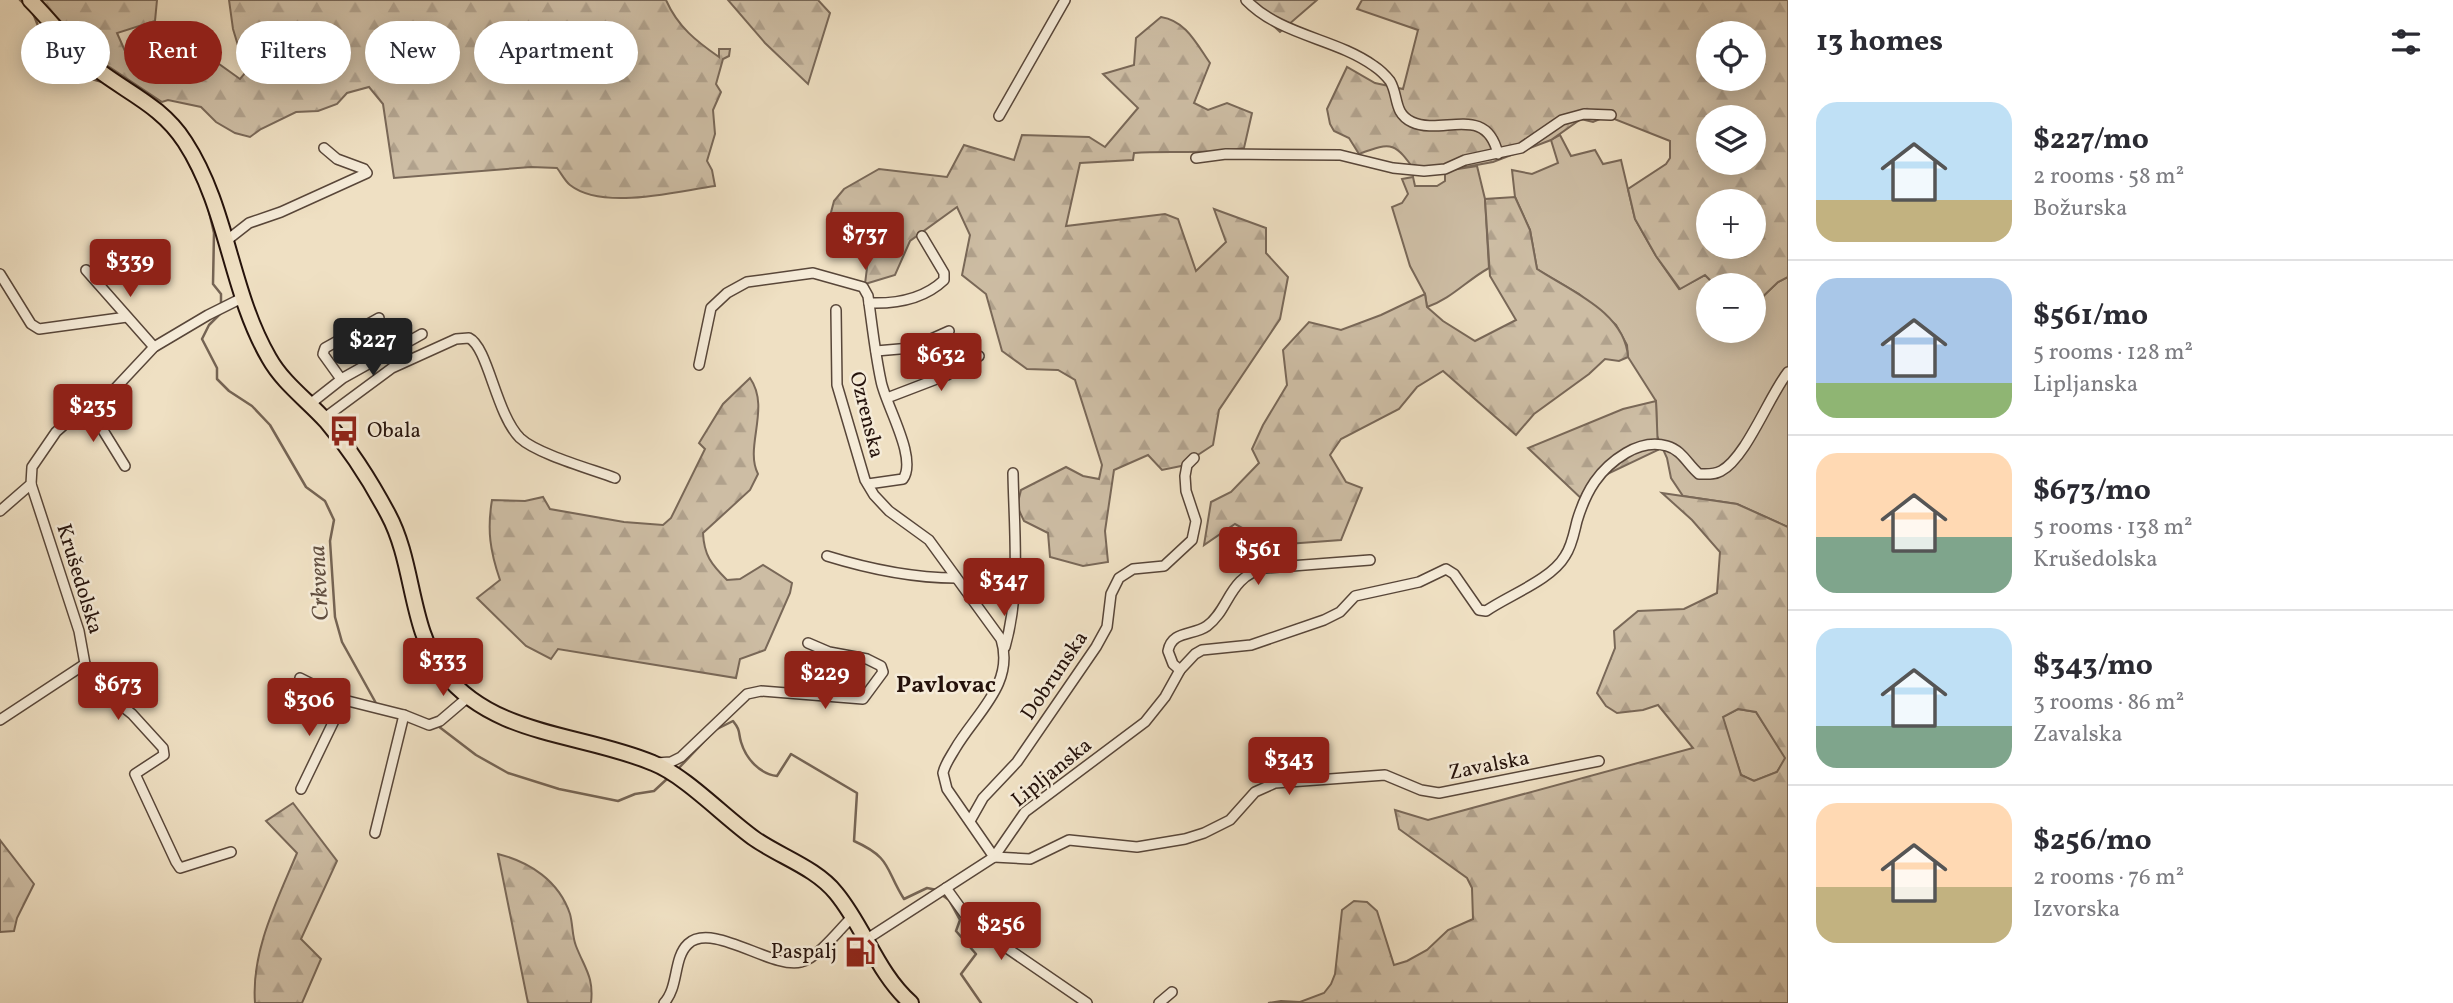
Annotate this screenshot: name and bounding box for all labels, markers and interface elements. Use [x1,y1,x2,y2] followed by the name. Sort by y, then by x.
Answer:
[21,21,110,84] chip: Buy
[124,21,222,84] chip: Rent
[236,21,351,84] chip: Filters
[365,21,460,84] chip: New
[474,21,638,84] chip: Apartment
[1696,21,1766,343] map controls
[1696,21,1766,91] button: locate
[1816,21,1943,63] text: 13 homes
[2387,23,2425,61] icon: filters
[1696,105,1766,175] button: layers
[2033,119,2149,161] text: $227/mo
[1872,130,1956,214] icon: home
[2033,161,2184,193] text: 2 rooms · 58 m²
[1696,189,1766,259] button: +
[2033,193,2128,225] text: Božurska
[824,212,906,272] pin: $737
[842,219,888,251] text: $737
[89,240,171,299] pin: $339
[106,246,154,278] text: $339
[1696,273,1766,343] button: −
[2033,295,2148,337] text: $561/mo
[1872,306,1956,390] icon: home
[332,318,414,378] pin: $227
[349,325,397,357] text: $227
[900,334,982,393] pin: $632
[2033,337,2193,369] text: 5 rooms · 128 m²
[916,340,966,372] text: $632
[841,369,891,461] street label: Ozrenska
[2033,369,2138,401] text: Lipljanska
[52,384,134,444] pin: $235
[69,391,117,423] text: $235
[327,414,361,448] bus stop icon: Obala
[367,417,421,446] place label: Obala
[2033,470,2151,512] text: $673/mo
[1872,481,1956,565] icon: home
[2033,512,2193,544] text: 5 rooms · 138 m²
[48,520,110,638] street label: Krušedolska
[1217,528,1299,587] pin: $561
[1235,534,1281,566] text: $561
[302,544,338,622] water label: Crkvena
[2033,544,2158,576] text: Krušedolska
[963,558,1045,618] pin: $347
[979,565,1029,597] text: $347
[1014,626,1096,726] street label: Dobrunska
[402,638,484,698] pin: $333
[419,645,467,677] text: $333
[2033,645,2153,687] text: $343/mo
[784,652,866,711] pin: $229
[1872,656,1956,740] icon: home
[800,658,850,690] text: $229
[77,662,159,722] pin: $673
[94,669,142,701] text: $673
[896,669,996,703] district label: Pavlovac
[268,678,350,738] pin: $306
[283,685,335,717] text: $306
[2033,687,2184,719] text: 3 rooms · 86 m²
[2033,719,2123,751] text: Zavalska
[1006,732,1098,814] street label: Lipljanska
[1248,738,1330,797] pin: $343
[1264,744,1314,776] text: $343
[1446,744,1532,788] street label: Zavalska
[2033,820,2152,862] text: $256/mo
[1872,831,1956,915] icon: home
[2033,862,2184,894] text: 2 rooms · 76 m²
[2033,894,2120,926] text: Izvorska
[960,902,1042,962] pin: $256
[977,909,1025,941] text: $256
[843,935,877,969] fuel station icon: Paspalj
[771,938,837,967] place label: Paspalj

